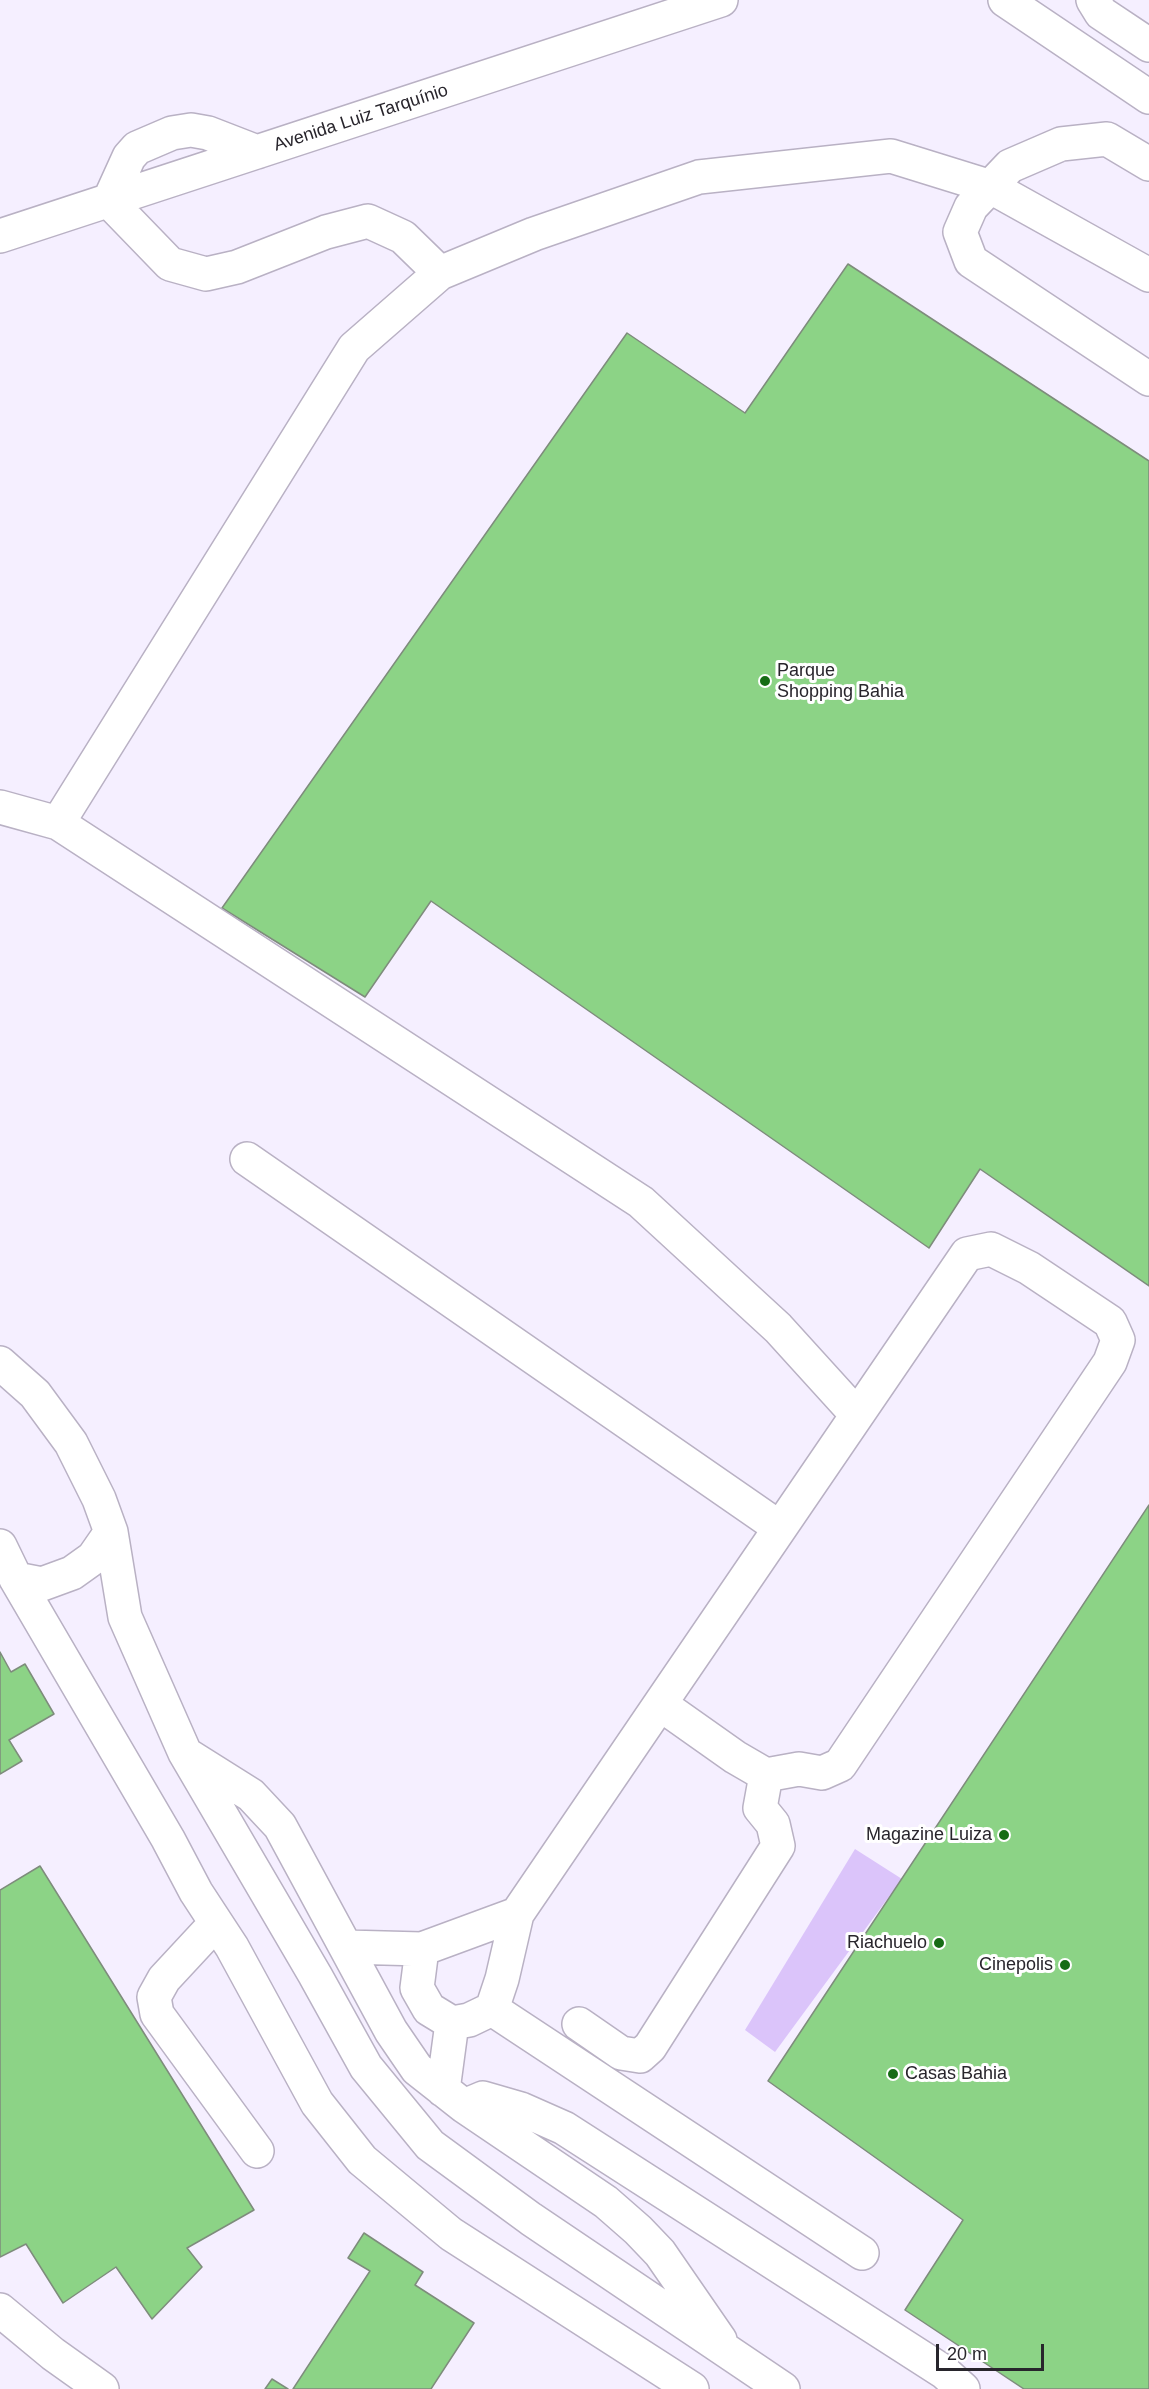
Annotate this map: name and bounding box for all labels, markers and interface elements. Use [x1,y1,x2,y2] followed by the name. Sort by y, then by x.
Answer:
[271,80,451,156] street label: Avenida Luiz Tarquínio
[777,660,904,702] place label: Parque Shopping Bahia
[758,674,772,688] marker: Parque Shopping Bahia
[866,1824,992,1846] place label: Magazine Luiza
[997,1828,1011,1842] marker: Magazine Luiza
[847,1932,927,1954] place label: Riachuelo
[932,1936,946,1950] marker: Riachuelo
[979,1954,1053,1976] place label: Cinepolis
[1058,1958,1072,1972] marker: Cinepolis
[905,2063,1007,2085] place label: Casas Bahia
[886,2067,900,2081] marker: Casas Bahia
[939,2332,1047,2370] scale bar
[947,2344,987,2364] text: 20 m

